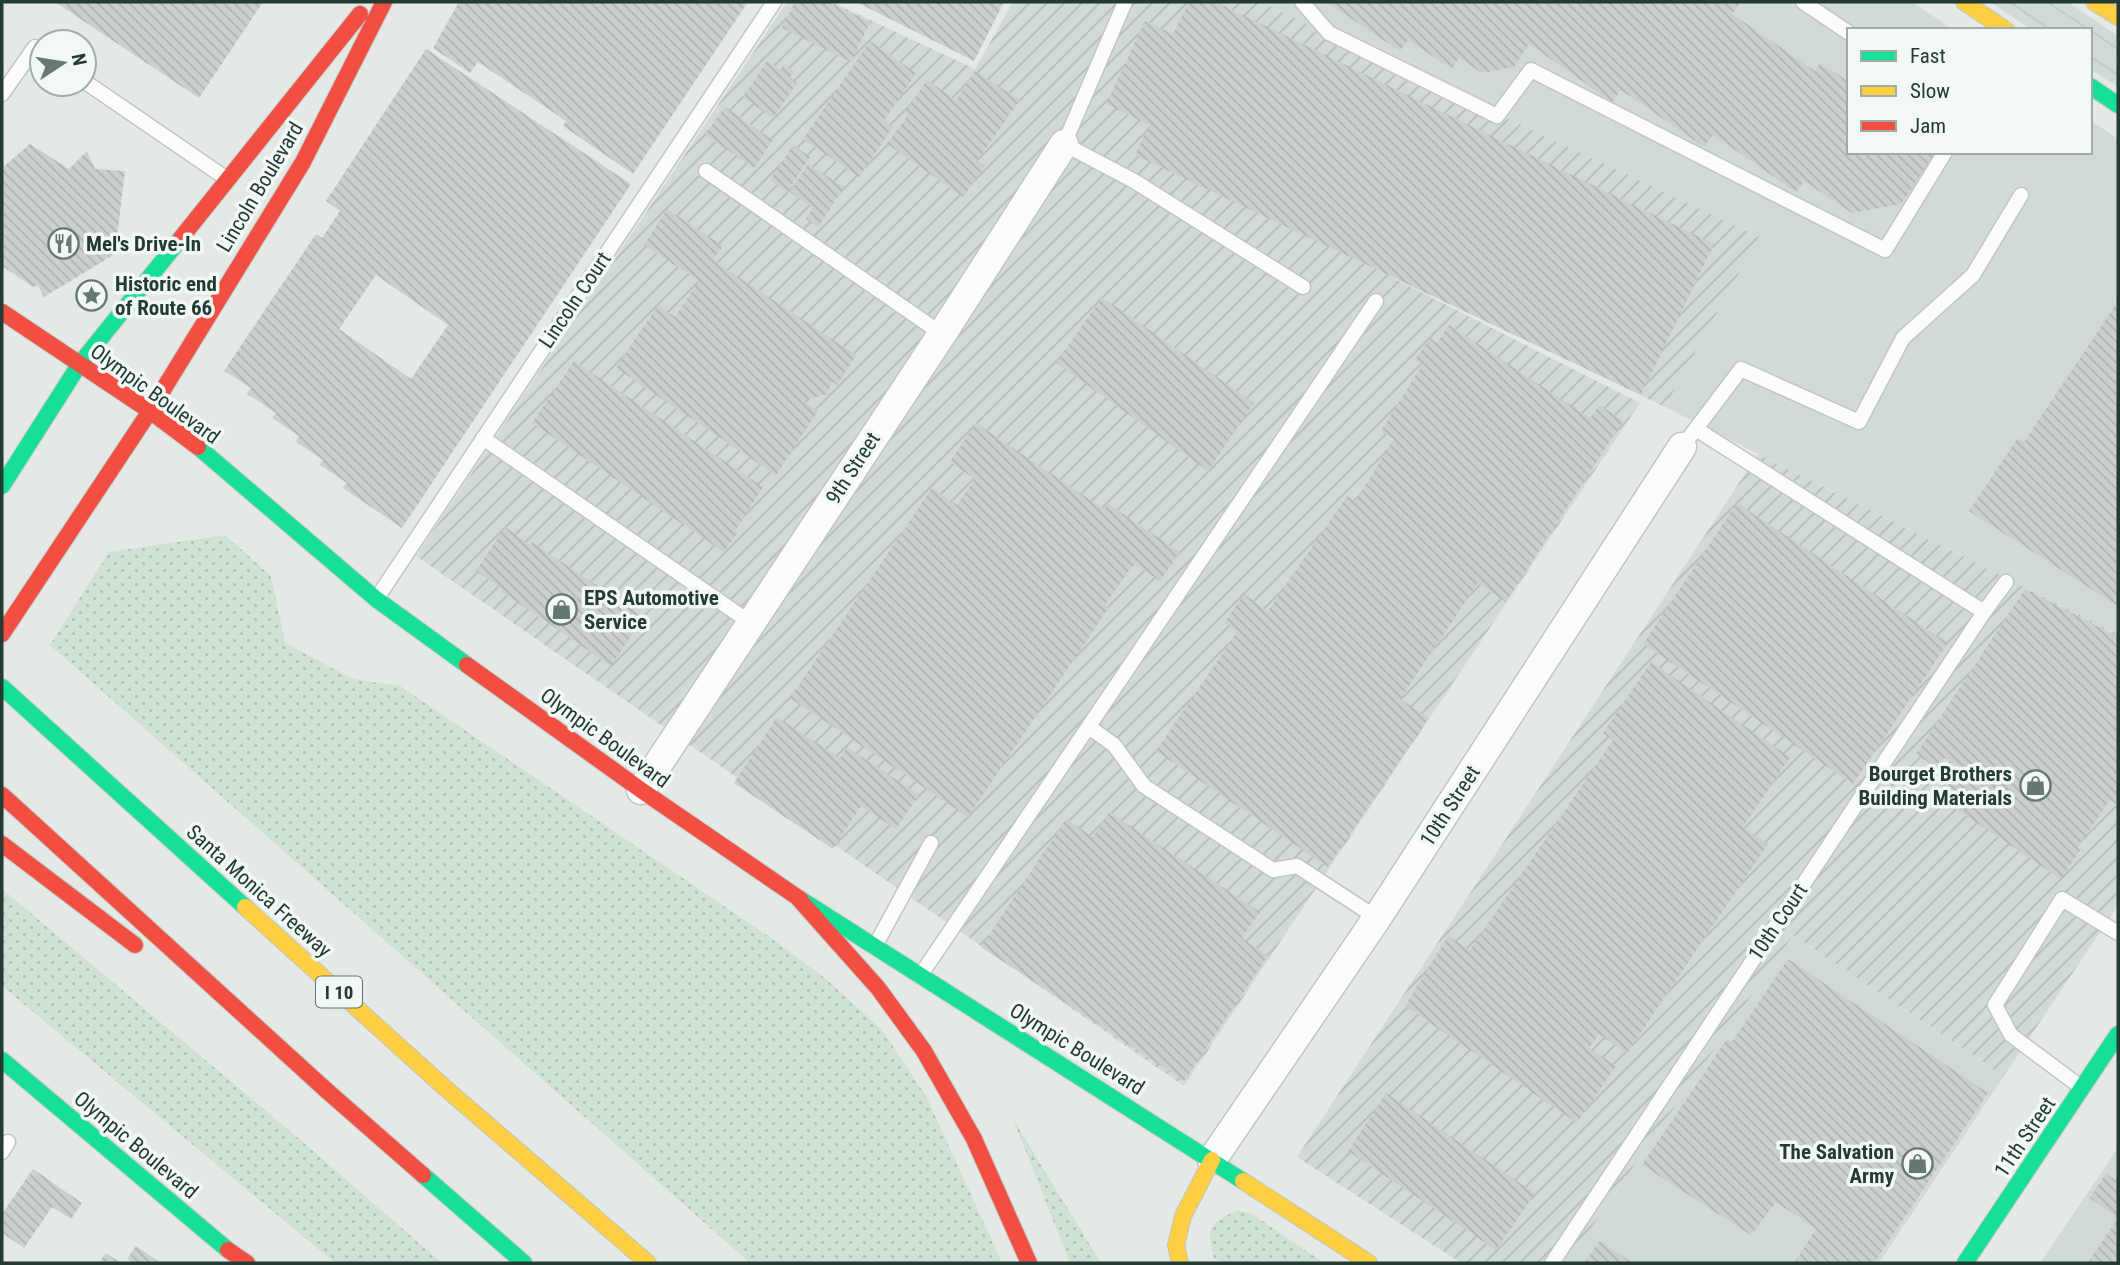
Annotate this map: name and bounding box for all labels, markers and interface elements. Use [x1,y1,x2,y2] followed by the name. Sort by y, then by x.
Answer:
[28,28,98,98] north arrow
[1847,28,2092,154] legend
[1910,44,1946,68] text: Fast
[67,51,92,68] text: N
[1910,79,1950,103] text: Slow
[1910,114,1946,138] text: Jam
[212,118,308,256] street label: Lincoln Boulevard
[46,227,80,261] restaurant icon: Mel's Drive-In
[86,232,201,256] place label: Mel's Drive-In
[534,247,616,353] street label: Lincoln Court
[115,272,217,320] place label: Historic end of Route 66
[75,279,109,313] place icon: Historic end of Route 66
[86,339,224,449] street label: Olympic Boulevard
[821,428,885,508] street label: 9th Street
[584,586,719,634] place label: EPS Automotive Service
[544,593,578,627] shop icon: EPS Automotive Service
[536,683,674,793] street label: Olympic Boulevard
[1415,761,1485,851] street label: 10th Street
[1859,762,2012,810] place label: Bourget Brothers Building Materials
[2018,769,2052,803] shop icon: Bourget Brothers Building Materials
[182,820,336,962] street label: Santa Monica Freeway
[1744,879,1812,965] street label: 10th Court
[316,976,362,1008] road number: I 10
[1005,998,1149,1100] street label: Olympic Boulevard
[69,1086,203,1204] street label: Olympic Boulevard
[1990,1093,2060,1181] street label: 11th Street
[1779,1140,1895,1188] place label: The Salvation Army
[1900,1147,1934,1181] shop icon: The Salvation Army

